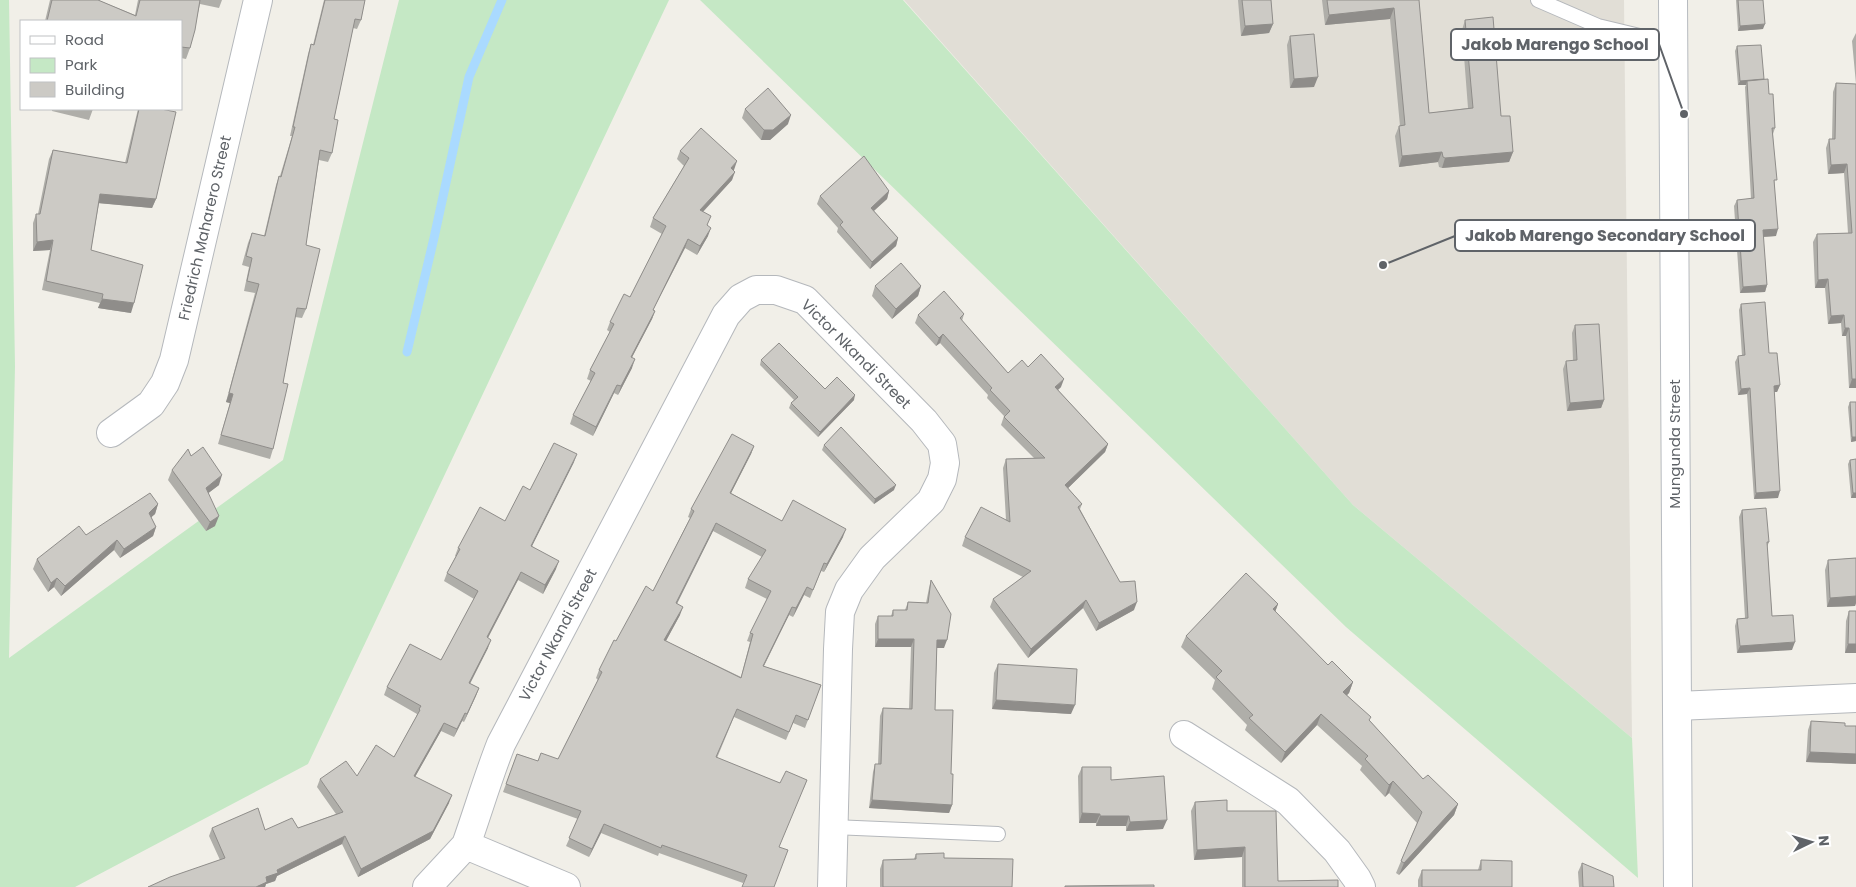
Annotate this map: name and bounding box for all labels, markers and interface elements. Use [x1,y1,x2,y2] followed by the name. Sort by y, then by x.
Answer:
[20,20,182,110] legend
[65,29,104,50] text: Road
[1451,29,1659,60] callout: Jakob Marengo School
[1461,33,1649,56] text: Jakob Marengo School
[65,54,97,75] text: Park
[65,79,125,100] text: Building
[173,133,236,322] street label: Friedrich Maharero Street
[1455,220,1755,251] callout: Jakob Marengo Secondary School
[1465,224,1745,247] text: Jakob Marengo Secondary School
[797,294,916,413] street label: Victor Nkandi Street
[1664,379,1685,509] street label: Mungunda Street
[514,565,601,705] street label: Victor Nkandi Street
[1786,817,1836,867] north arrow
[1814,835,1834,847] text: N

